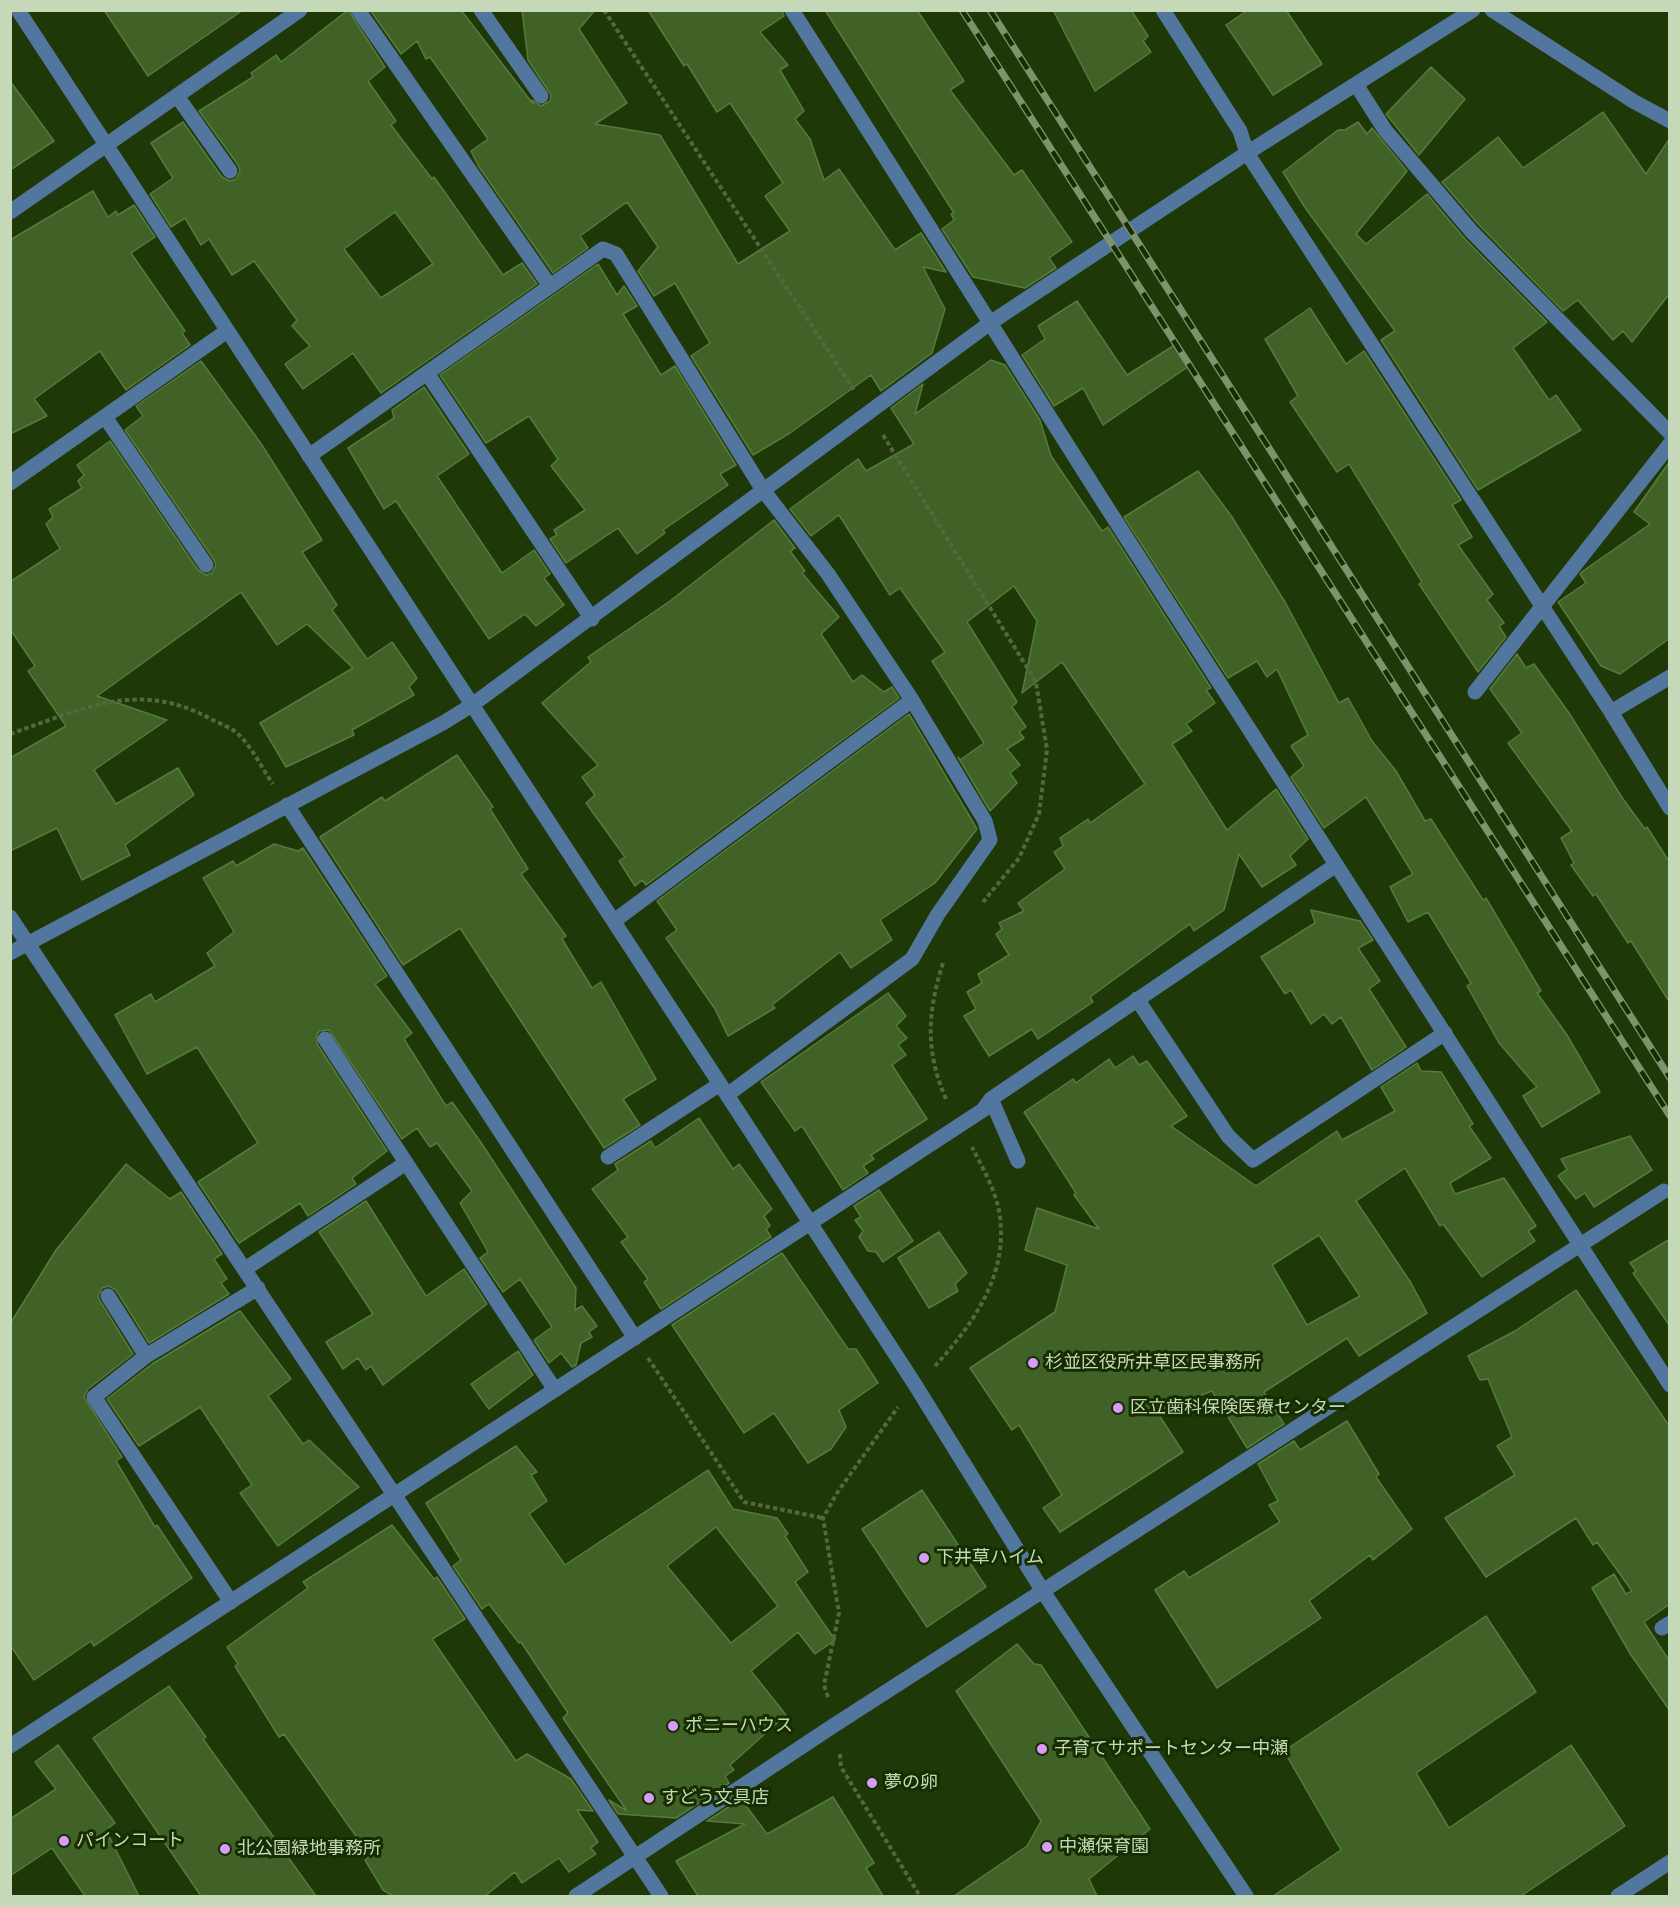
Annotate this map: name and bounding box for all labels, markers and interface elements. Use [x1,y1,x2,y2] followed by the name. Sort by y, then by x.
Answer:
[1045,1352,1261,1374] place label: 杉並区役所井草区民事務所
[1026,1356,1040,1370] marker: 杉並区役所井草区民事務所
[1130,1397,1346,1419] place label: 区立歯科保険医療センター
[1111,1401,1125,1415] marker: 区立歯科保険医療センター
[936,1547,1044,1569] place label: 下井草ハイム
[917,1551,931,1565] marker: 下井草ハイム
[685,1715,793,1737] place label: ポニーハウス
[666,1719,680,1733] marker: ポニーハウス
[1054,1738,1288,1760] place label: 子育てサポートセンター中瀬
[1035,1742,1049,1756] marker: 子育てサポートセンター中瀬
[884,1772,938,1794] place label: 夢の卵
[865,1776,879,1790] marker: 夢の卵
[661,1787,769,1809] place label: すどう文具店
[642,1791,656,1805] marker: すどう文具店
[76,1830,184,1852] place label: パインコート
[57,1834,71,1848] marker: パインコート
[1059,1836,1149,1858] place label: 中瀬保育園
[237,1838,381,1860] place label: 北公園緑地事務所
[1040,1840,1054,1854] marker: 中瀬保育園
[218,1842,232,1856] marker: 北公園緑地事務所

